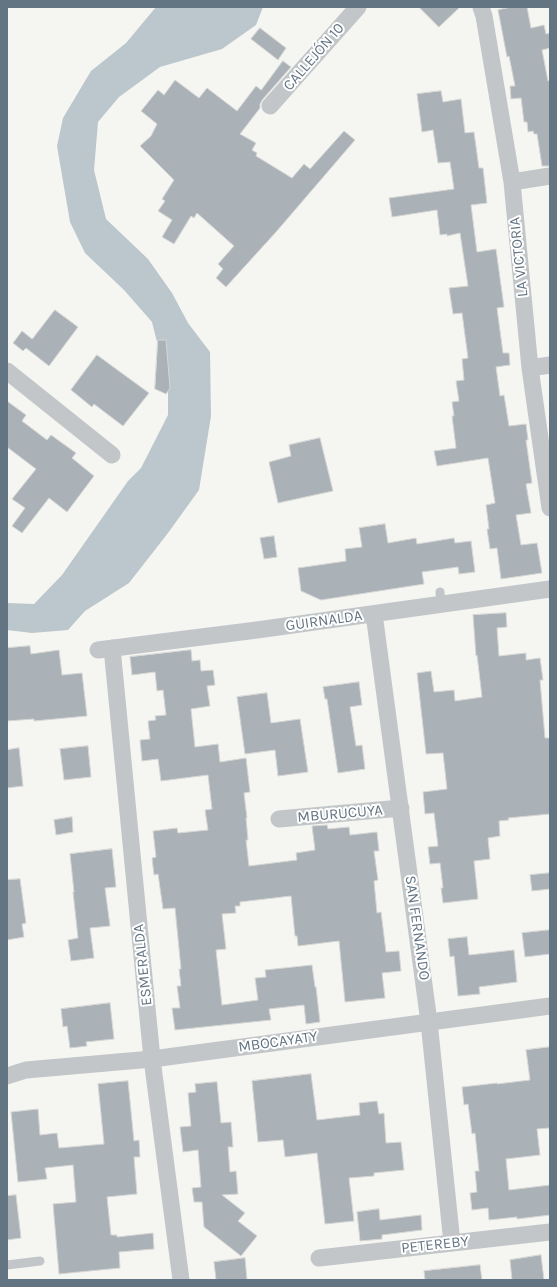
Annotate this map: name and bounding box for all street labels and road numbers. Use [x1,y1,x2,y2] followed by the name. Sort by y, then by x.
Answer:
[280,20,348,94] street label: CALLEJÓN 10
[506,216,532,298] street label: LA VICTORIA
[284,607,364,635] street label: GUIRNALDA
[297,801,383,827] street label: MBURUCUYA
[401,874,433,982] street label: SAN FERNANDO
[130,923,156,1007] street label: ESMERALDA
[237,1028,319,1056] street label: MBOCAYATY
[400,1233,470,1257] street label: PETEREBY

